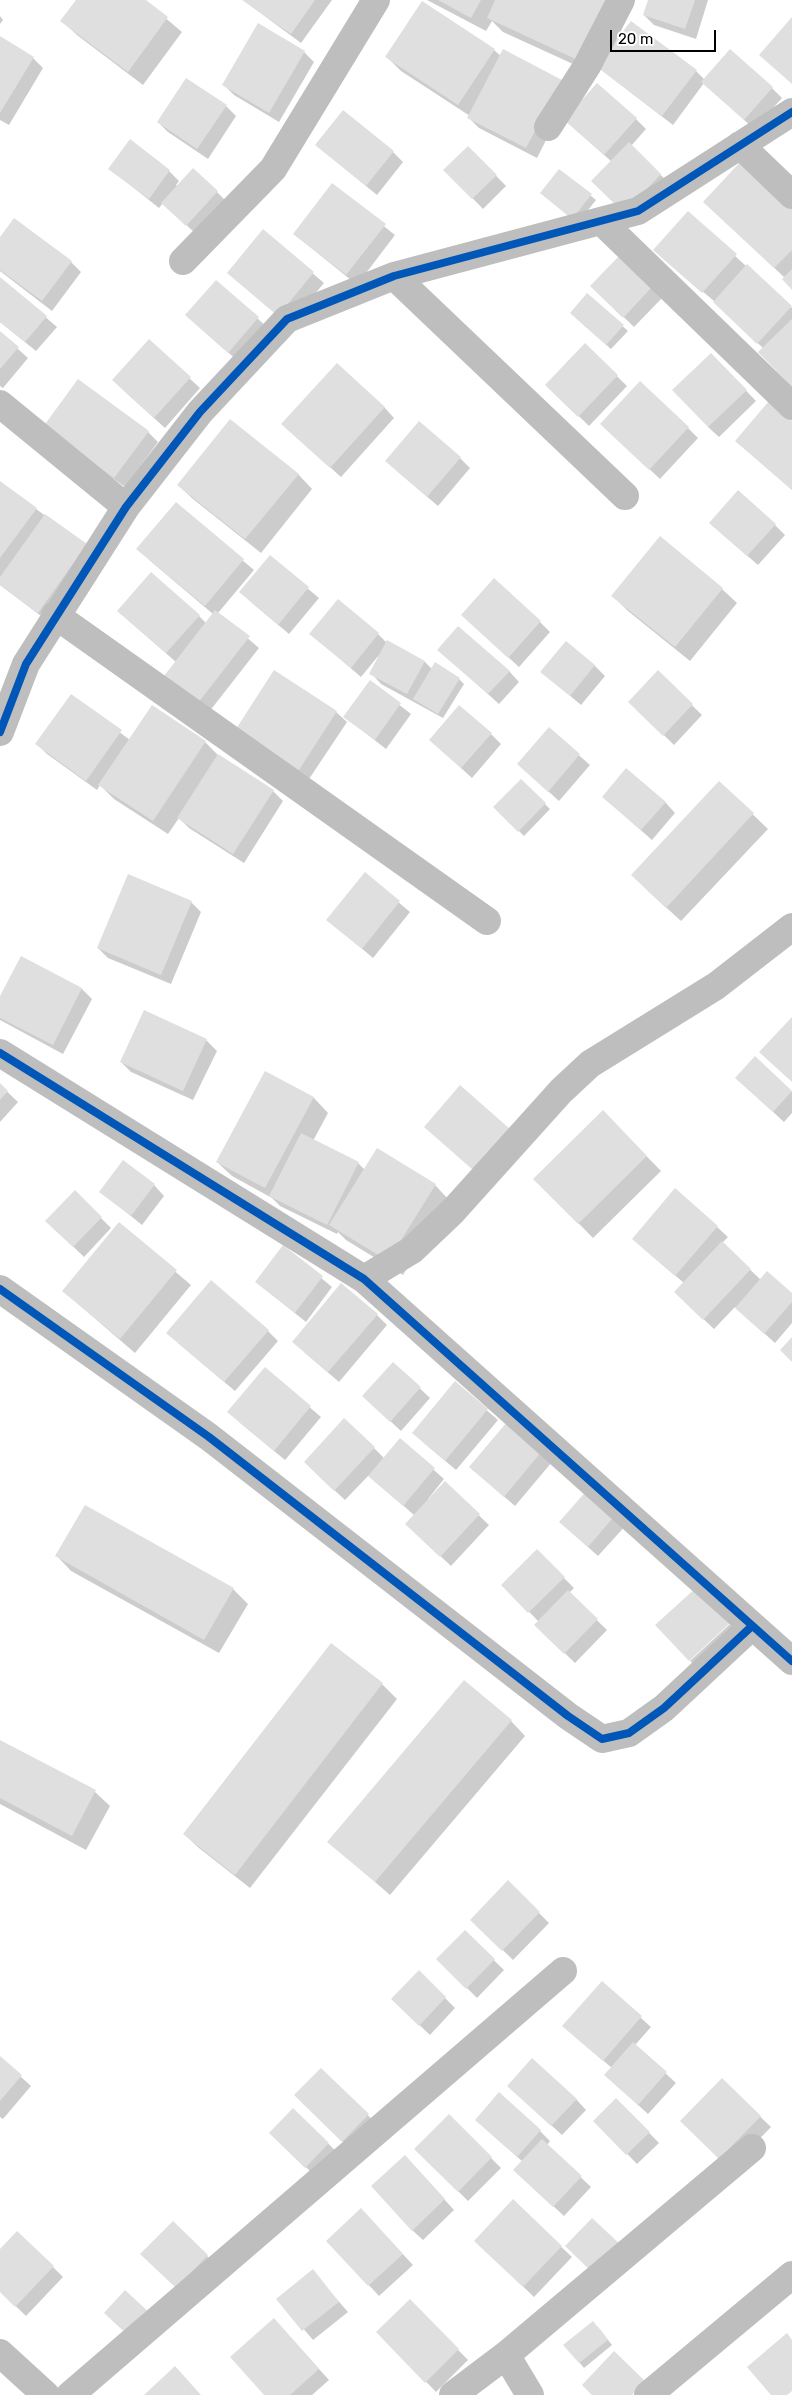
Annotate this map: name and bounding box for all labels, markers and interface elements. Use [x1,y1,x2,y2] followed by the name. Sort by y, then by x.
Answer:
[612,20,718,52] scale bar
[618,30,653,48] text: 20 m

